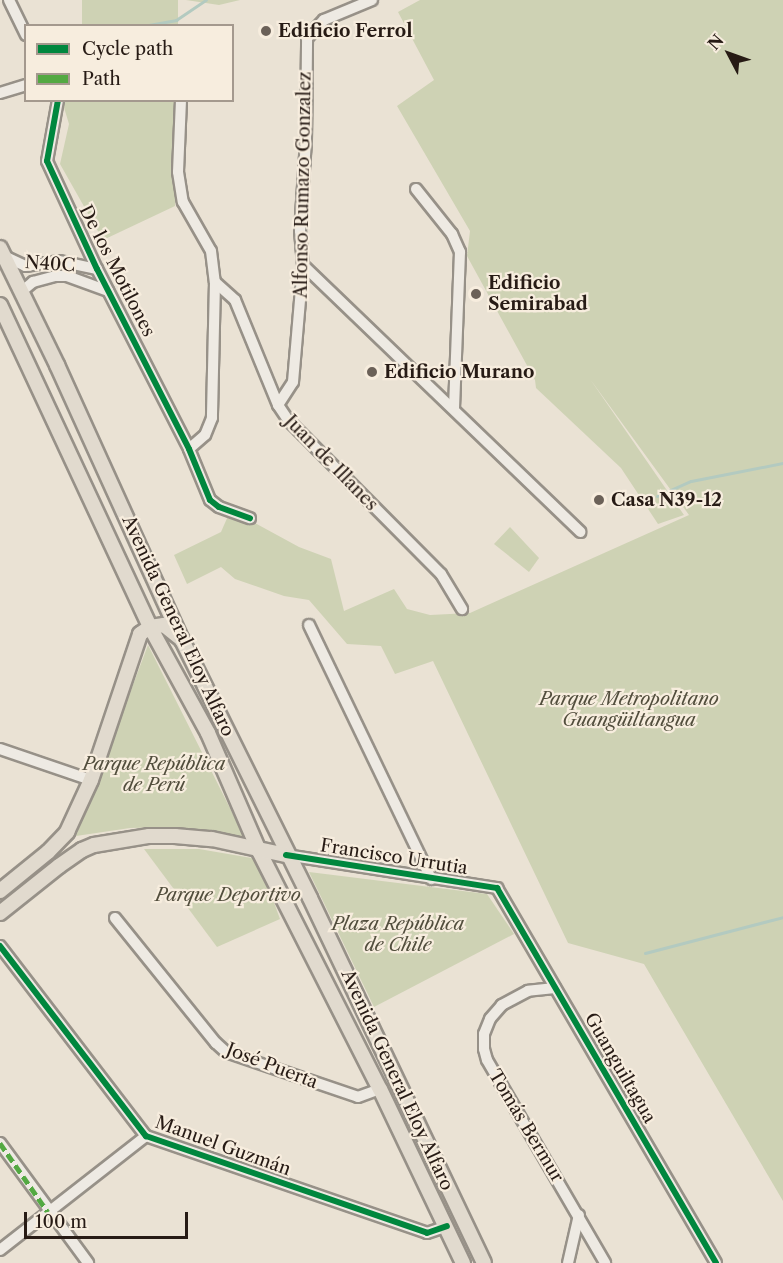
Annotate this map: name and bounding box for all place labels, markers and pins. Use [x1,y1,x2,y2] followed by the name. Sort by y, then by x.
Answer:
[278,20,412,42] place label: Edificio Ferrol
[259,24,273,38] marker: Edificio Ferrol
[488,273,588,316] place label: Edificio Semirabad
[469,287,483,301] marker: Edificio Semirabad
[384,361,535,383] place label: Edificio Murano
[365,365,379,379] marker: Edificio Murano
[611,489,722,511] place label: Casa N39-12
[592,493,606,507] marker: Casa N39-12

